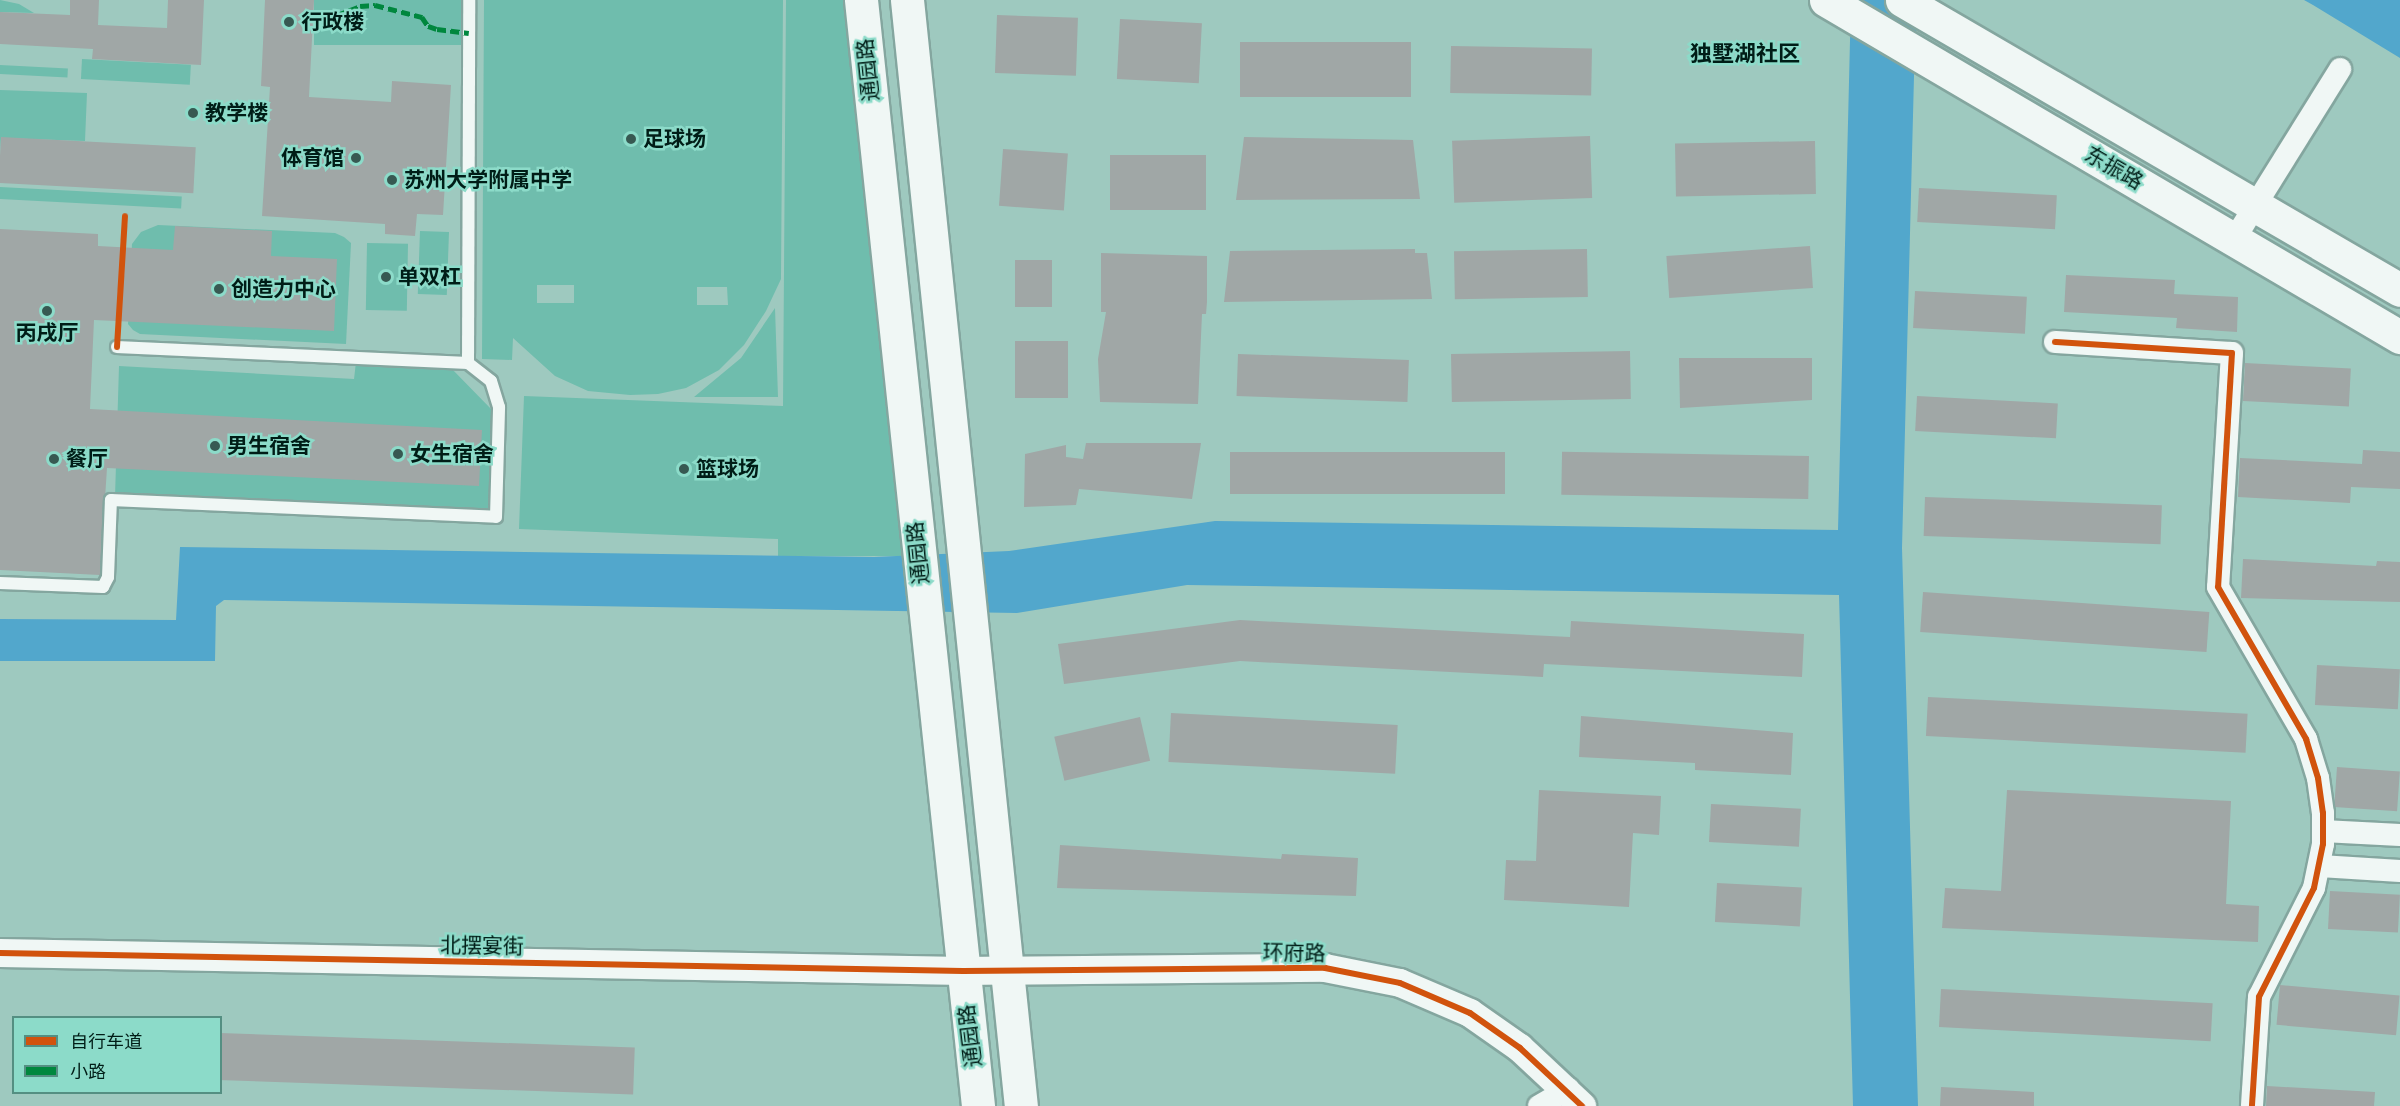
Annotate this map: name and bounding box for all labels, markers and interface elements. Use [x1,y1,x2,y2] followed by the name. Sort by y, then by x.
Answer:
[301,9,364,35] place label: 行政楼
[282,15,296,29] marker: 行政楼
[852,37,884,103] street label: 通园路
[1690,41,1800,67] district label: 独墅湖社区
[205,100,268,126] place label: 教学楼
[186,106,200,120] marker: 教学楼
[643,126,706,152] place label: 足球场
[624,132,638,146] marker: 足球场
[2080,141,2148,195] street label: 东振路
[281,145,344,171] place label: 体育馆
[349,151,363,165] marker: 体育馆
[404,167,572,193] place label: 苏州大学附属中学
[385,173,399,187] marker: 苏州大学附属中学
[398,264,461,290] place label: 单双杠
[379,270,393,284] marker: 单双杠
[231,276,336,302] place label: 创造力中心
[212,282,226,296] marker: 创造力中心
[40,304,54,318] marker: 丙戌厅
[16,320,78,346] place label: 丙戌厅
[227,433,311,459] place label: 男生宿舍
[208,439,222,453] marker: 男生宿舍
[410,441,494,467] place label: 女生宿舍
[66,446,108,472] place label: 餐厅
[391,447,405,461] marker: 女生宿舍
[47,452,61,466] marker: 餐厅
[696,456,759,482] place label: 篮球场
[677,462,691,476] marker: 篮球场
[902,520,934,586] street label: 通园路
[440,933,524,959] street label: 北摆宴街
[1262,940,1326,966] street label: 环府路
[954,1003,986,1069] street label: 通园路
[12,1016,222,1094] legend
[70,1029,142,1055] text: 自行车道
[70,1059,106,1085] text: 小路

